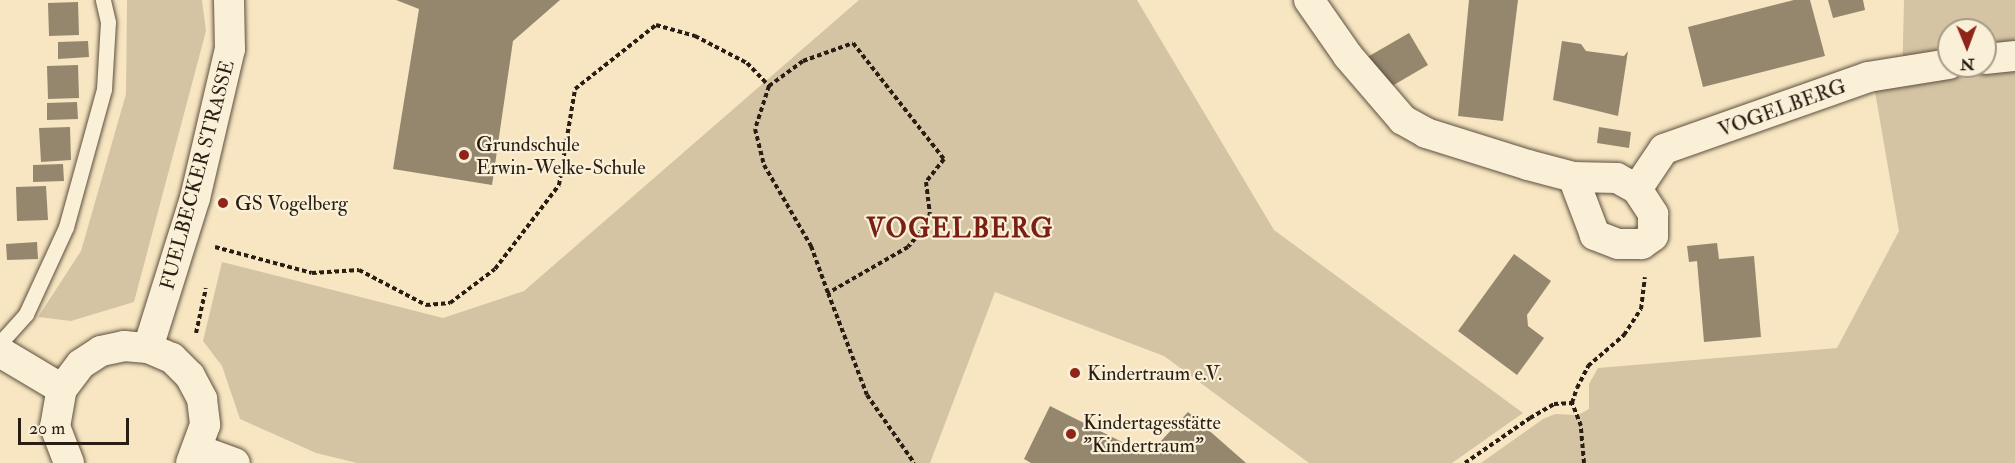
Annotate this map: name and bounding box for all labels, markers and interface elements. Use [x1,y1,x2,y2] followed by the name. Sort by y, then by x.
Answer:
[1937,18,1997,78] north arrow
[1960,54,1975,74] text: N
[155,58,239,292] street label: FUELBECKER STRASSE
[1715,74,1849,142] street label: VOGELBERG
[476,132,646,179] place label: Grundschule Erwin-Welke-Schule
[457,148,471,162] marker: Grundschule Erwin-Welke-Schule
[235,191,348,215] place label: GS Vogelberg
[216,196,230,210] marker: GS Vogelberg
[866,214,1054,246] district label: VOGELBERG
[1087,361,1222,385] place label: Kindertraum e.V.
[1068,366,1082,380] marker: Kindertraum e.V.
[21,406,132,444] scale bar
[1083,410,1221,457] place label: Kindertagesstätte "Kindertraum"
[29,417,65,440] text: 20 m
[1064,427,1078,441] marker: Kindertagesstätte "Kindertraum"

